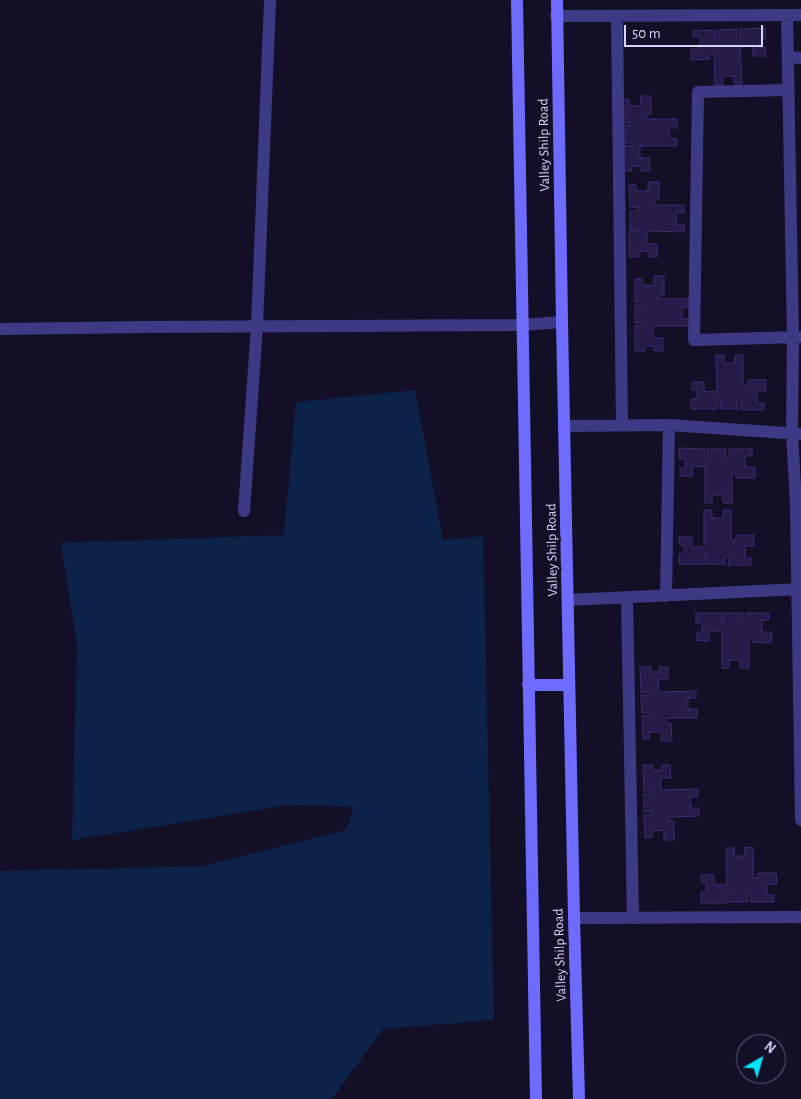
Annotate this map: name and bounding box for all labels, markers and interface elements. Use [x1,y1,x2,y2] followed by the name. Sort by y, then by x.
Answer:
[626,15,765,47] scale bar
[632,26,661,41] text: 50 m
[535,98,553,192] street label: Valley Shilp Road
[543,503,561,597] street label: Valley Shilp Road
[550,908,570,1002] street label: Valley Shilp Road
[736,1034,786,1084] north arrow
[761,1039,778,1056] text: N

